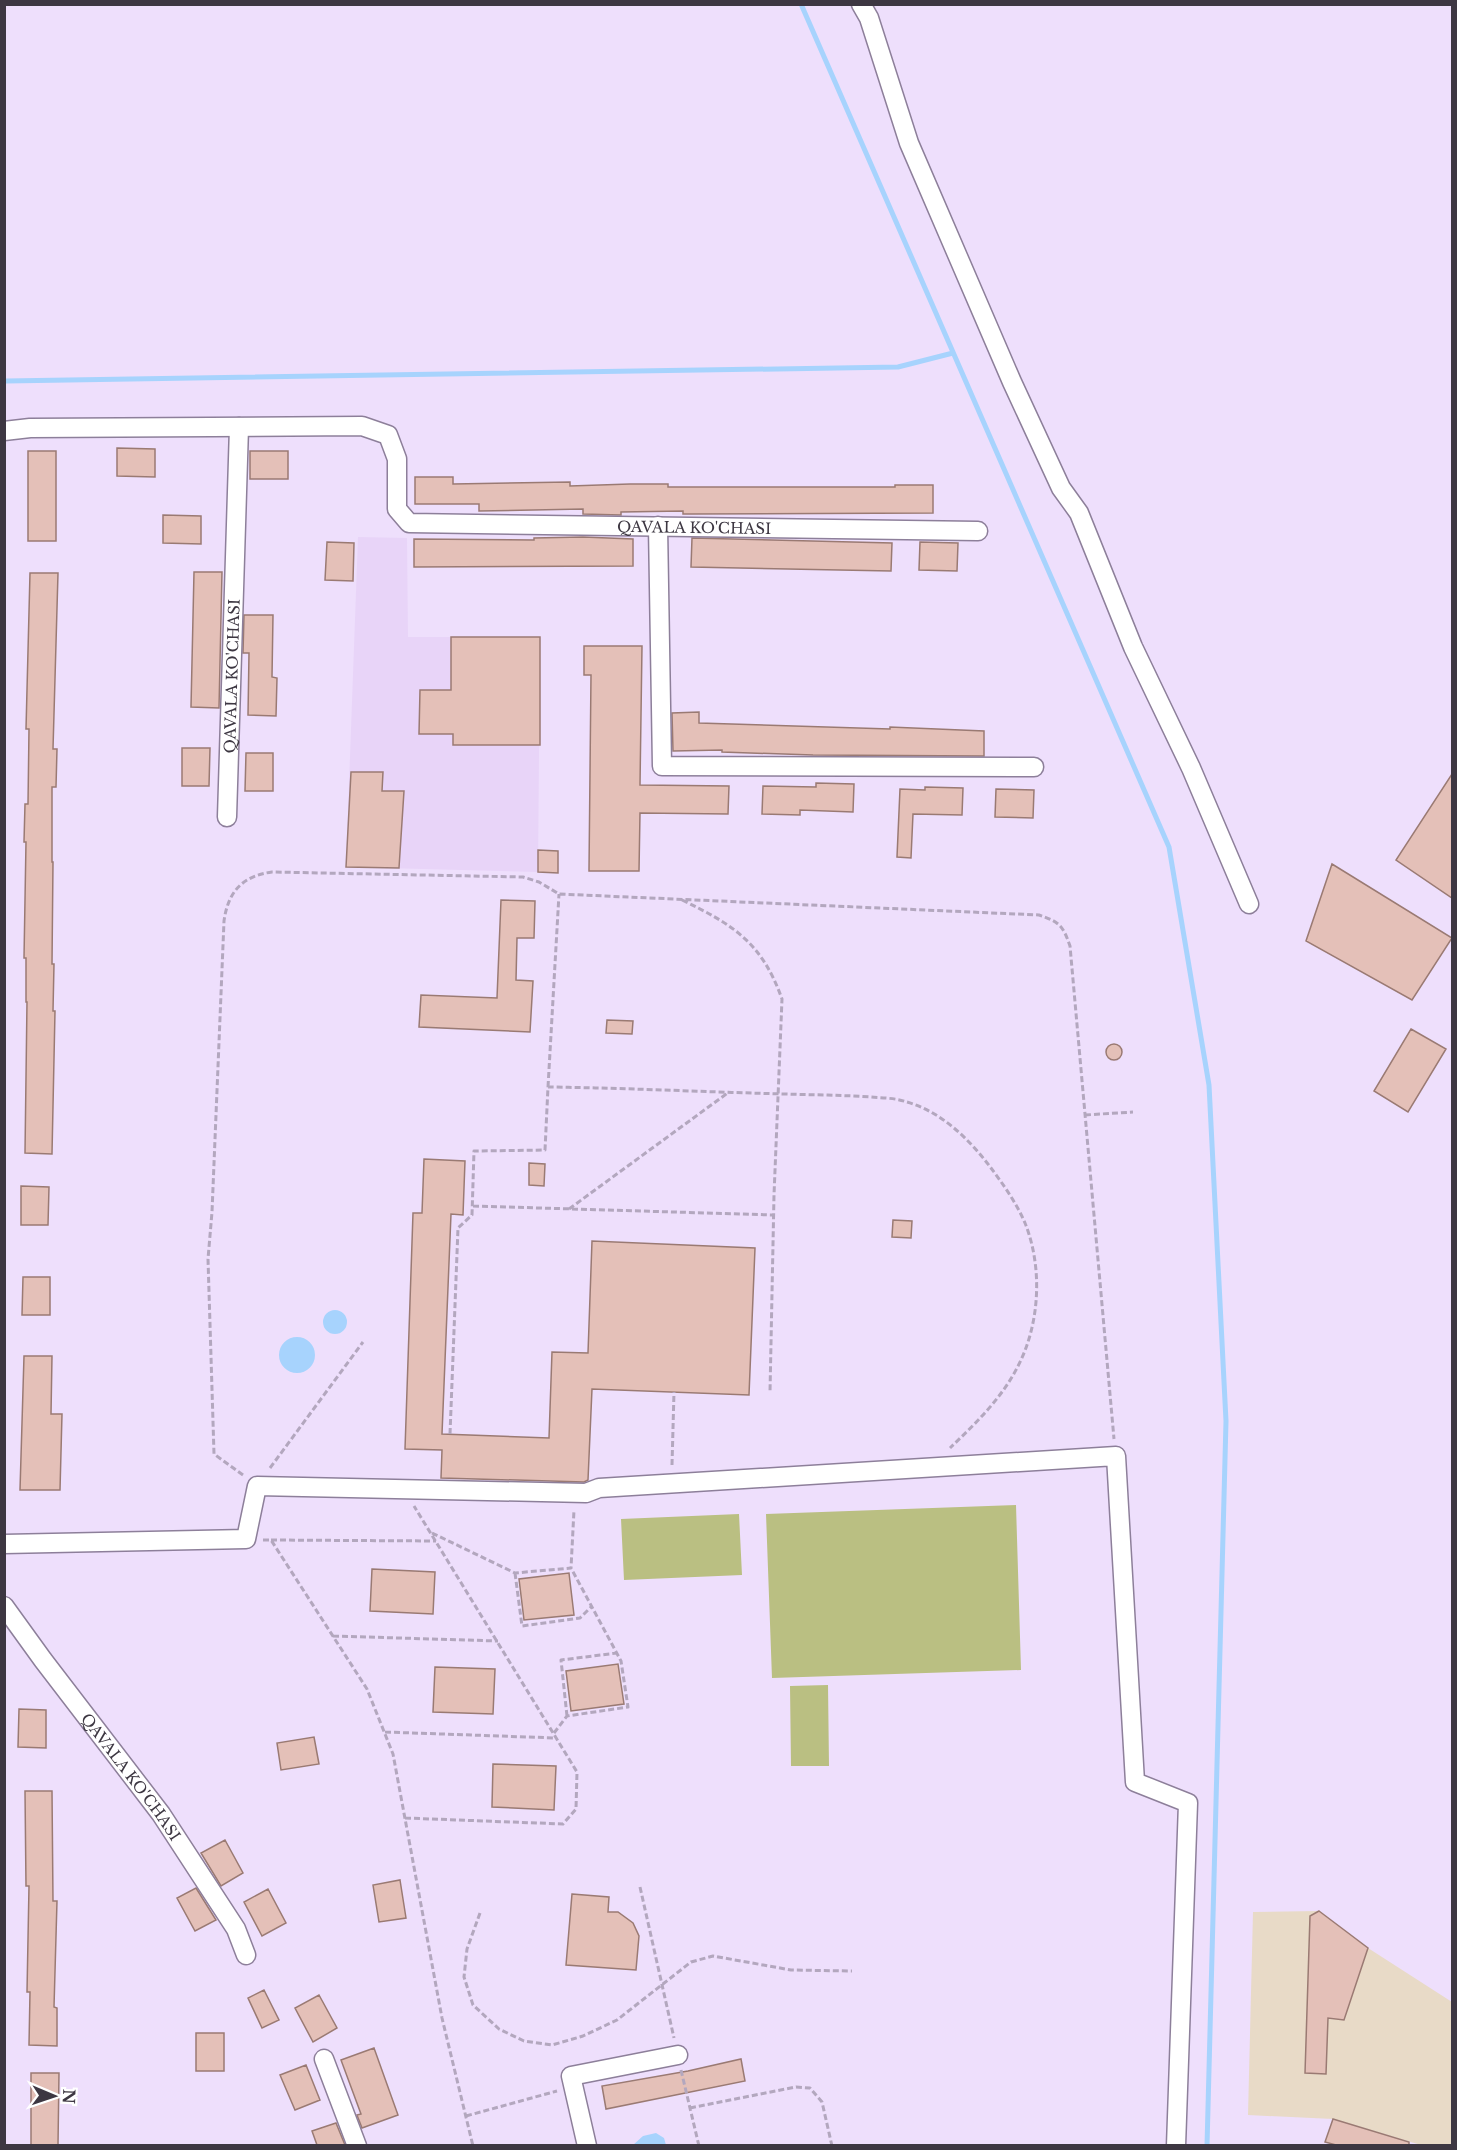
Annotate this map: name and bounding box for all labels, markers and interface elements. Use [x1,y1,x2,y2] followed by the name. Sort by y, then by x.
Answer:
[617,516,772,538] street label: QAVALA KO'CHASI
[219,599,243,753] street label: QAVALA KO'CHASI
[78,1709,185,1844] street label: QAVALA KO'CHASI
[24,2066,84,2126] north arrow
[59,2089,79,2104] text: N

